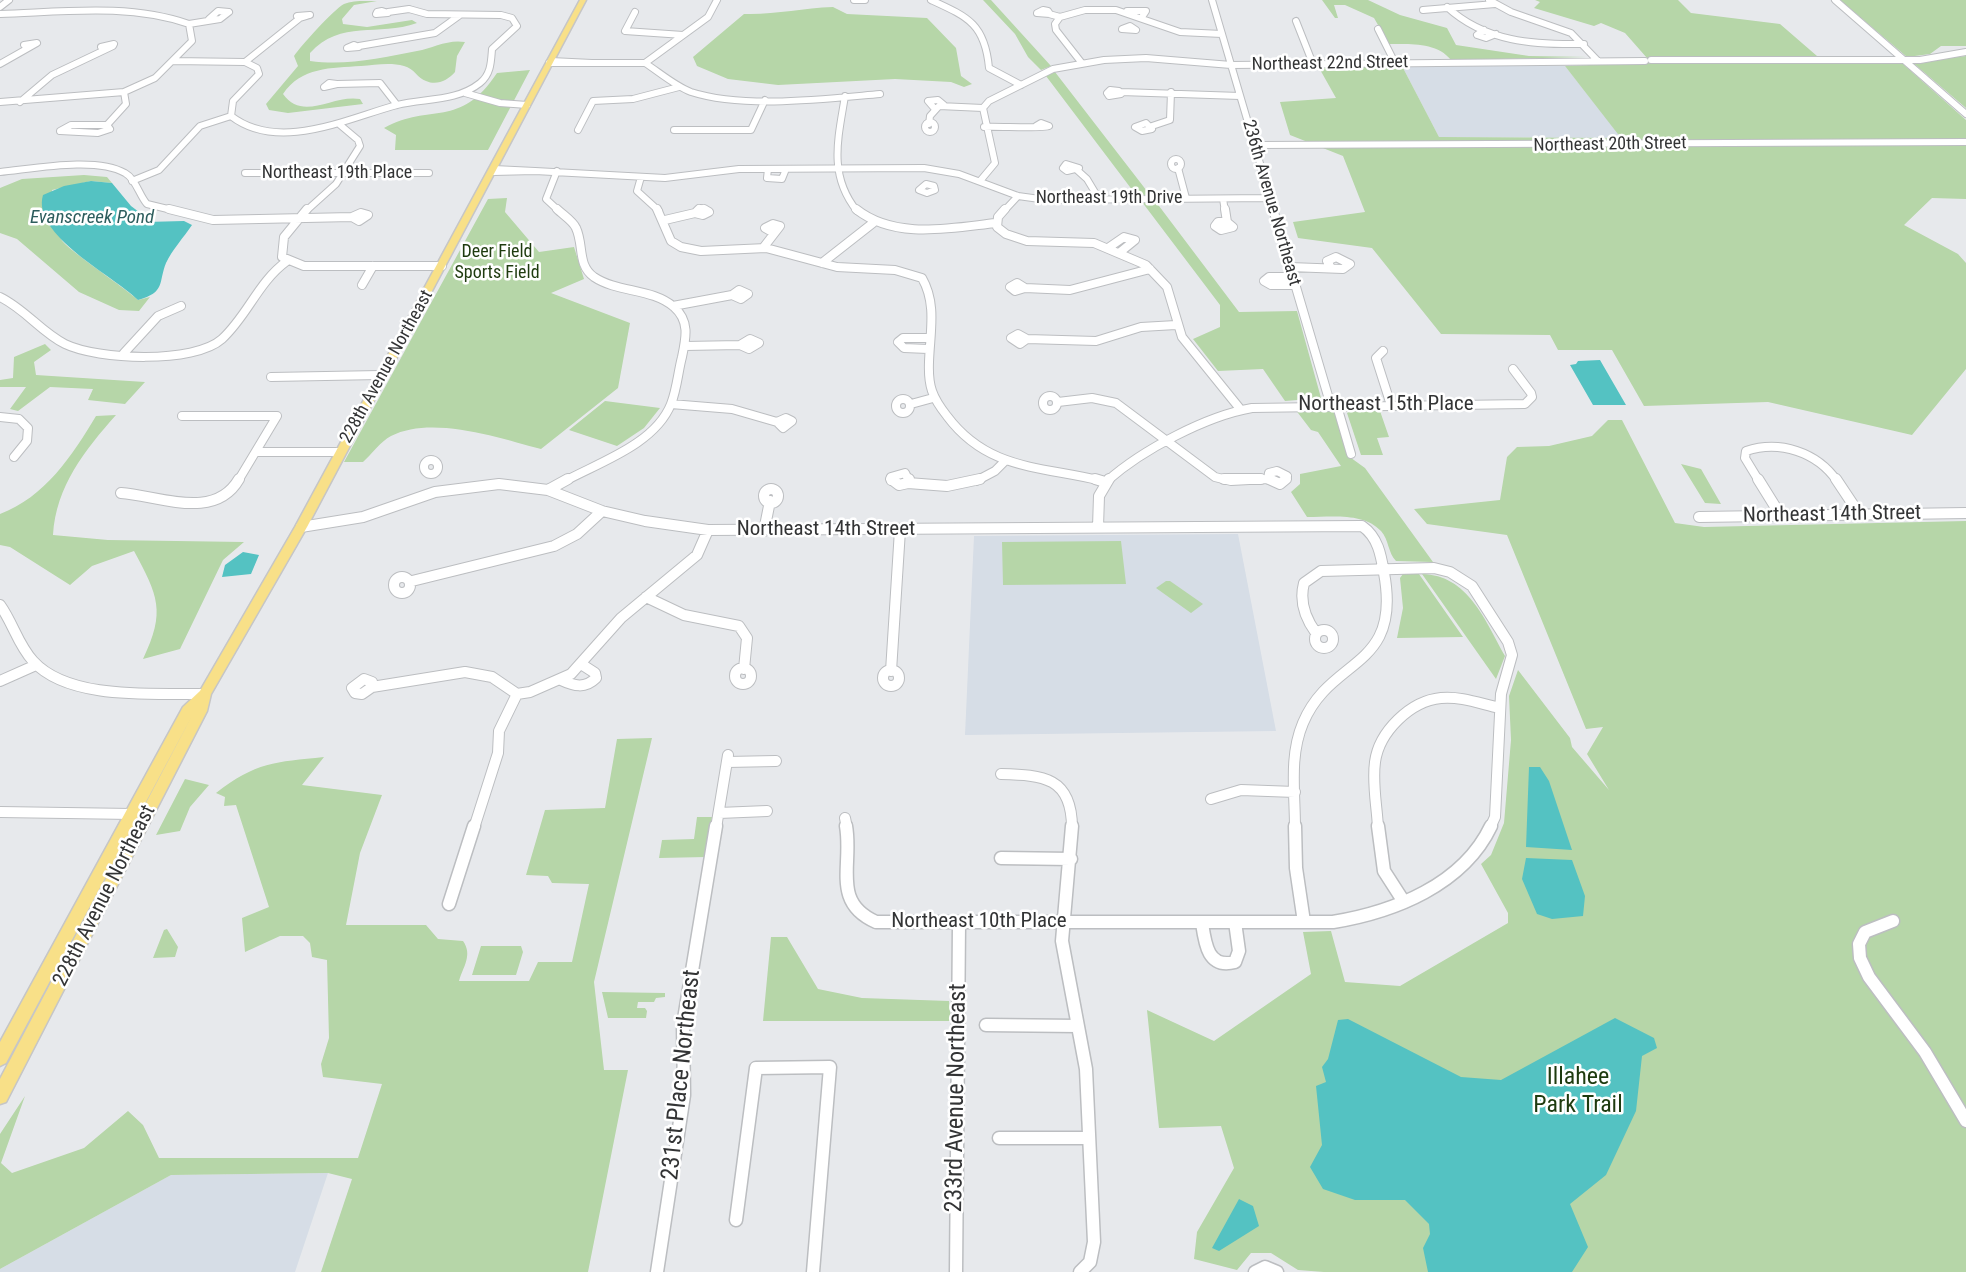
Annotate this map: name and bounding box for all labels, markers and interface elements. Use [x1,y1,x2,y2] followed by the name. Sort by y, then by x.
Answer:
[1252,52,1408,76] street label: Northeast 22nd Street
[1237,118,1305,288] street label: 236th Avenue Northeast
[1533,133,1687,157] street label: Northeast 20th Street
[262,162,412,184] street label: Northeast 19th Place
[1036,187,1182,209] street label: Northeast 19th Drive
[30,207,154,229] water label: Evanscreek Pond
[454,241,540,284] park label: Deer Field Sports Field
[336,287,438,447] street label: 228th Avenue Northeast
[1298,392,1474,418] street label: Northeast 15th Place
[1743,501,1921,529] street label: Northeast 14th Street
[737,517,915,543] street label: Northeast 14th Street
[48,801,162,991] street label: 228th Avenue Northeast
[891,909,1067,935] street label: Northeast 10th Place
[657,968,707,1182] street label: 231st Place Northeast
[941,983,973,1213] street label: 233rd Avenue Northeast
[1533,1064,1623,1120] park label: Illahee Park Trail

